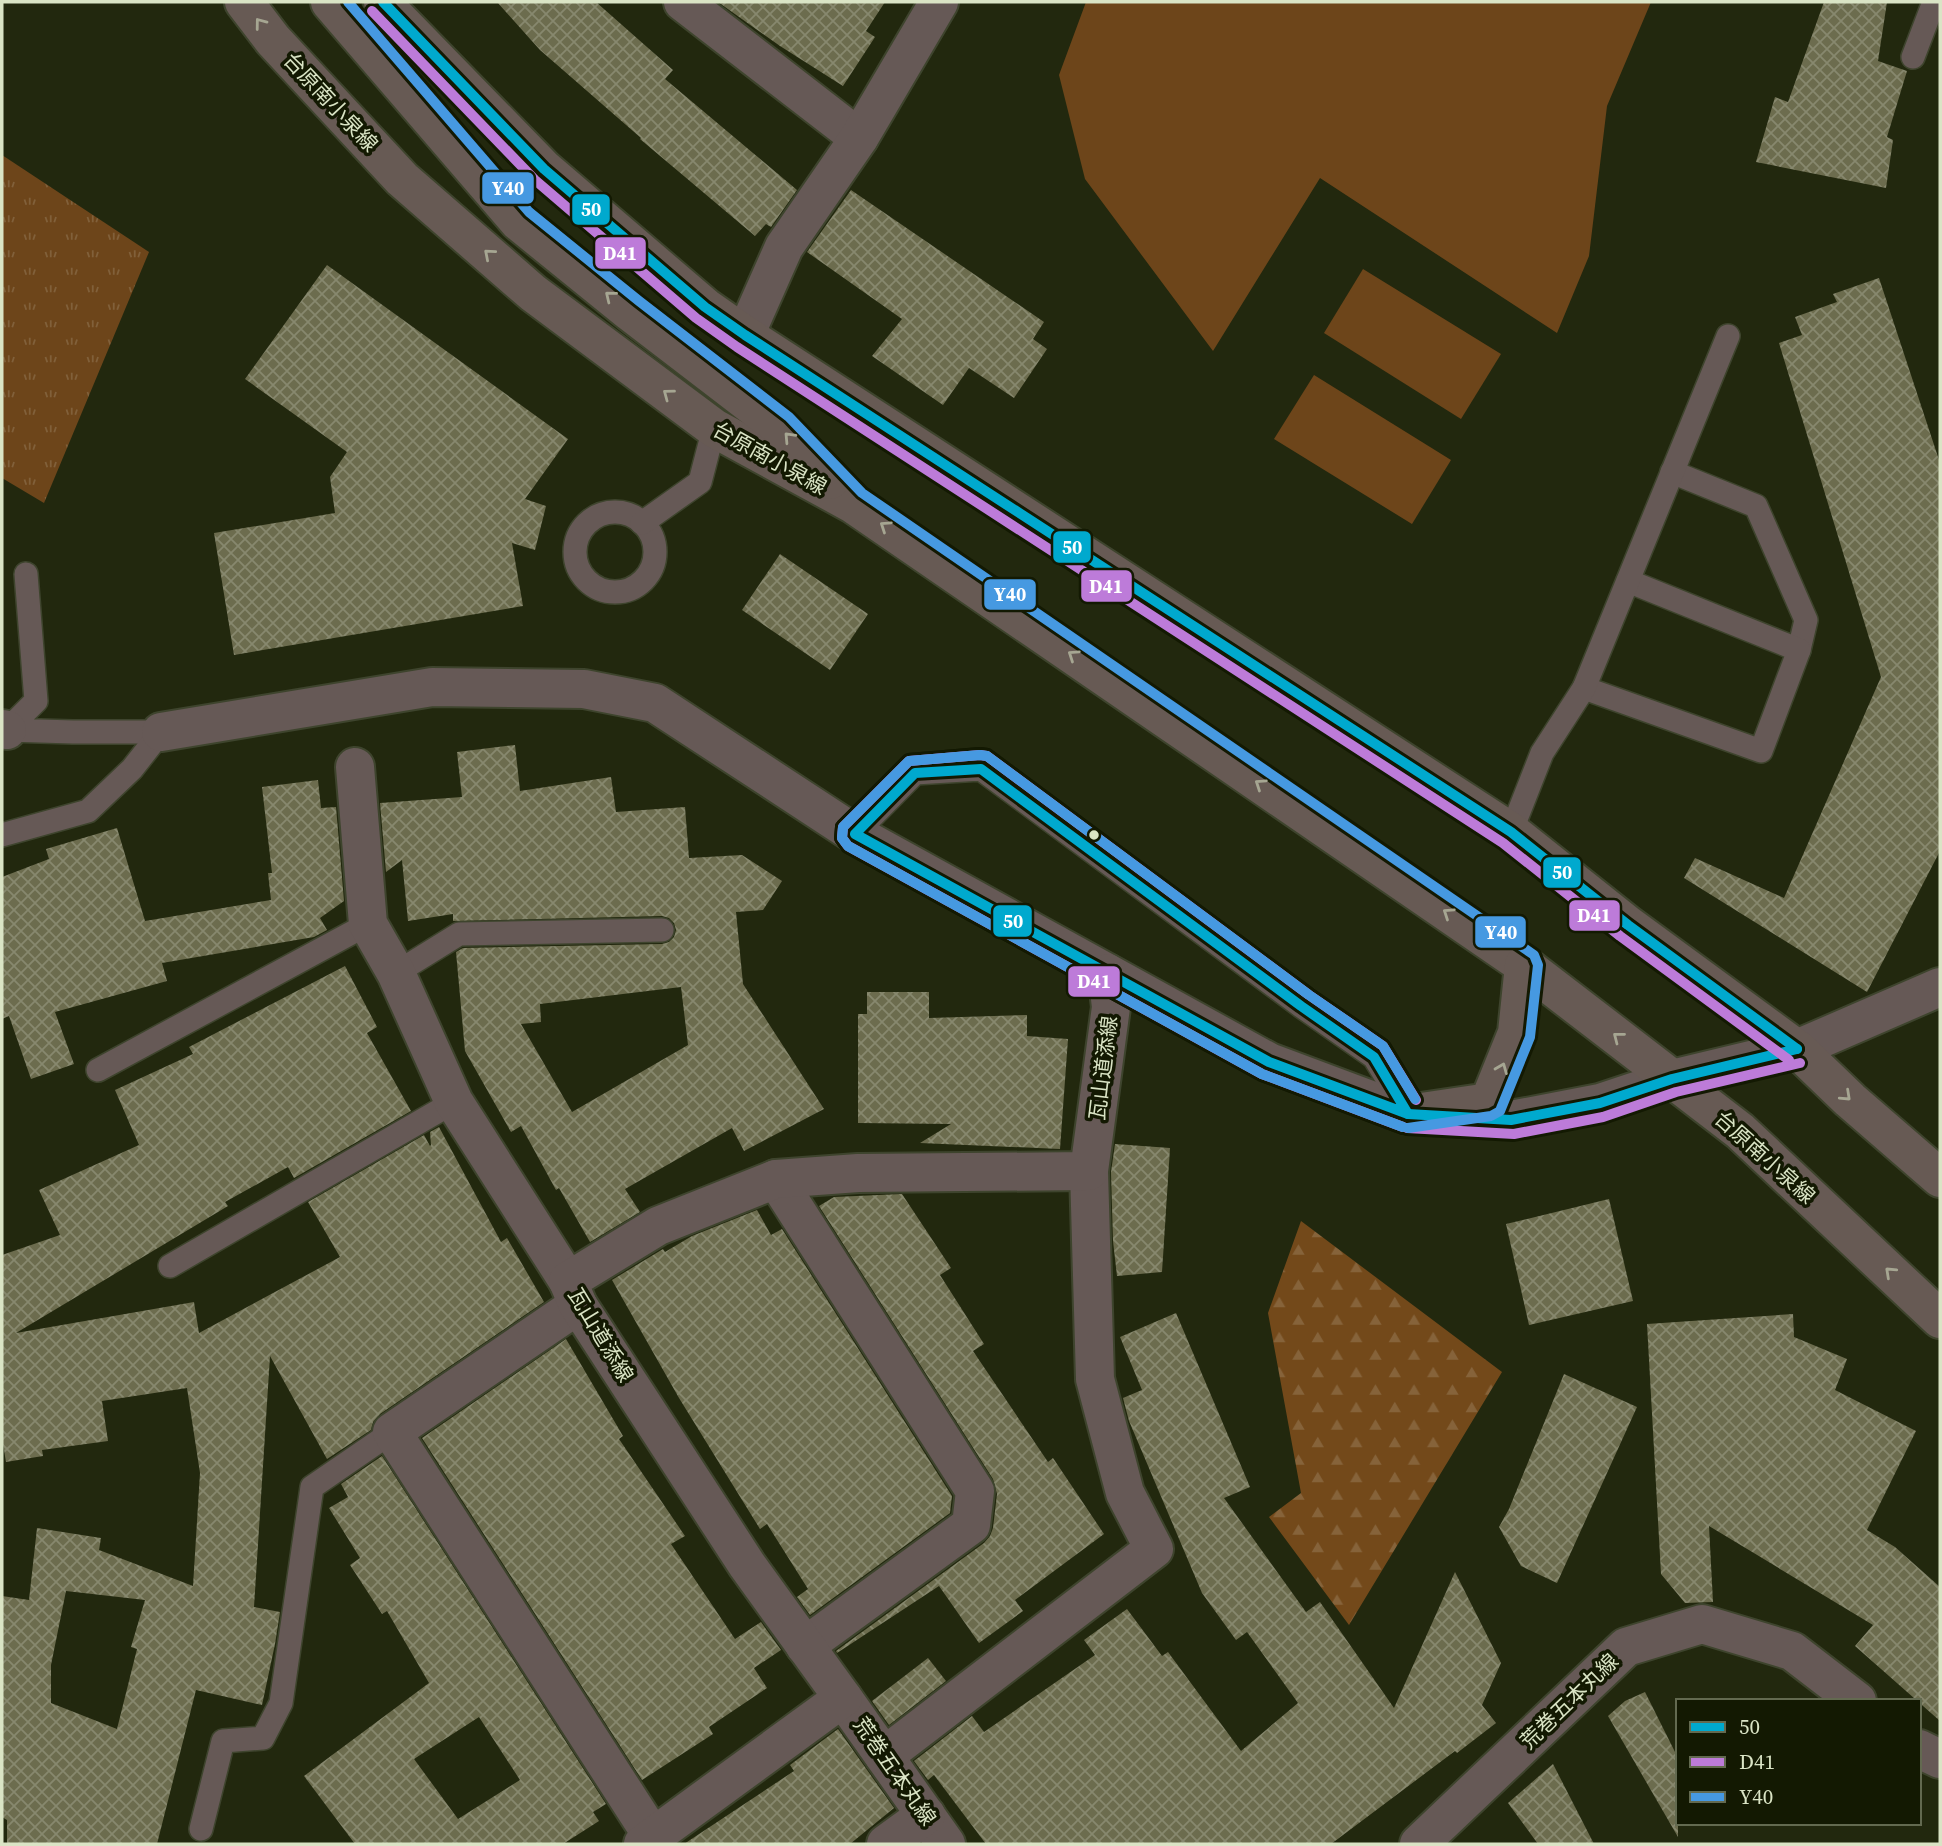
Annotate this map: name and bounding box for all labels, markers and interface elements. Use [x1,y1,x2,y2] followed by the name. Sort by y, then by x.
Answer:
[256,18,269,31] one-way arrow
[277,46,385,158] street label: 台原南小泉線
[481,171,535,205] line badge: Y40
[492,175,524,201] text: Y40
[571,193,611,226] line badge: 50
[581,196,601,222] text: 50
[594,236,647,270] line badge: D41
[603,240,637,266] text: D41
[484,250,497,262] one-way arrow
[606,291,618,304] one-way arrow
[663,390,676,402] one-way arrow
[708,415,832,501] street label: 台原南小泉線
[785,432,797,445] one-way arrow
[880,522,893,534] one-way arrow
[1052,530,1092,564] line badge: 50
[1062,534,1082,560] text: 50
[1080,569,1133,603] line badge: D41
[1089,573,1123,599] text: D41
[983,578,1037,611] line badge: Y40
[994,581,1026,607] text: Y40
[1068,651,1081,663] one-way arrow
[1255,780,1268,792] one-way arrow
[1087,828,1101,842] unlabelled marker
[1542,856,1582,889] line badge: 50
[1552,859,1572,885] text: 50
[1568,899,1621,932] line badge: D41
[1577,902,1611,928] text: D41
[992,904,1033,938] line badge: 50
[1003,908,1023,934] text: 50
[1443,908,1456,921] one-way arrow
[1474,915,1527,949] line badge: Y40
[1485,919,1517,945] text: Y40
[1067,965,1121,998] line badge: D41
[1077,968,1111,994] text: D41
[1082,1014,1124,1122] street label: 瓦山道添線
[1613,1033,1626,1046] one-way arrow
[1494,1063,1508,1075] one-way arrow
[1838,1088,1851,1100] one-way arrow
[1708,1104,1822,1210] street label: 台原南小泉線
[1885,1268,1898,1280] one-way arrow
[562,1283,640,1387] street label: 瓦山道添線
[1514,1647,1624,1755] street label: 荒巻五本丸線
[1676,1699,1921,1825] legend
[847,1711,943,1831] street label: 荒巻五本丸線
[1739,1712,1760,1741] text: 50
[1739,1747,1775,1776] text: D41
[1739,1782,1773,1811] text: Y40

